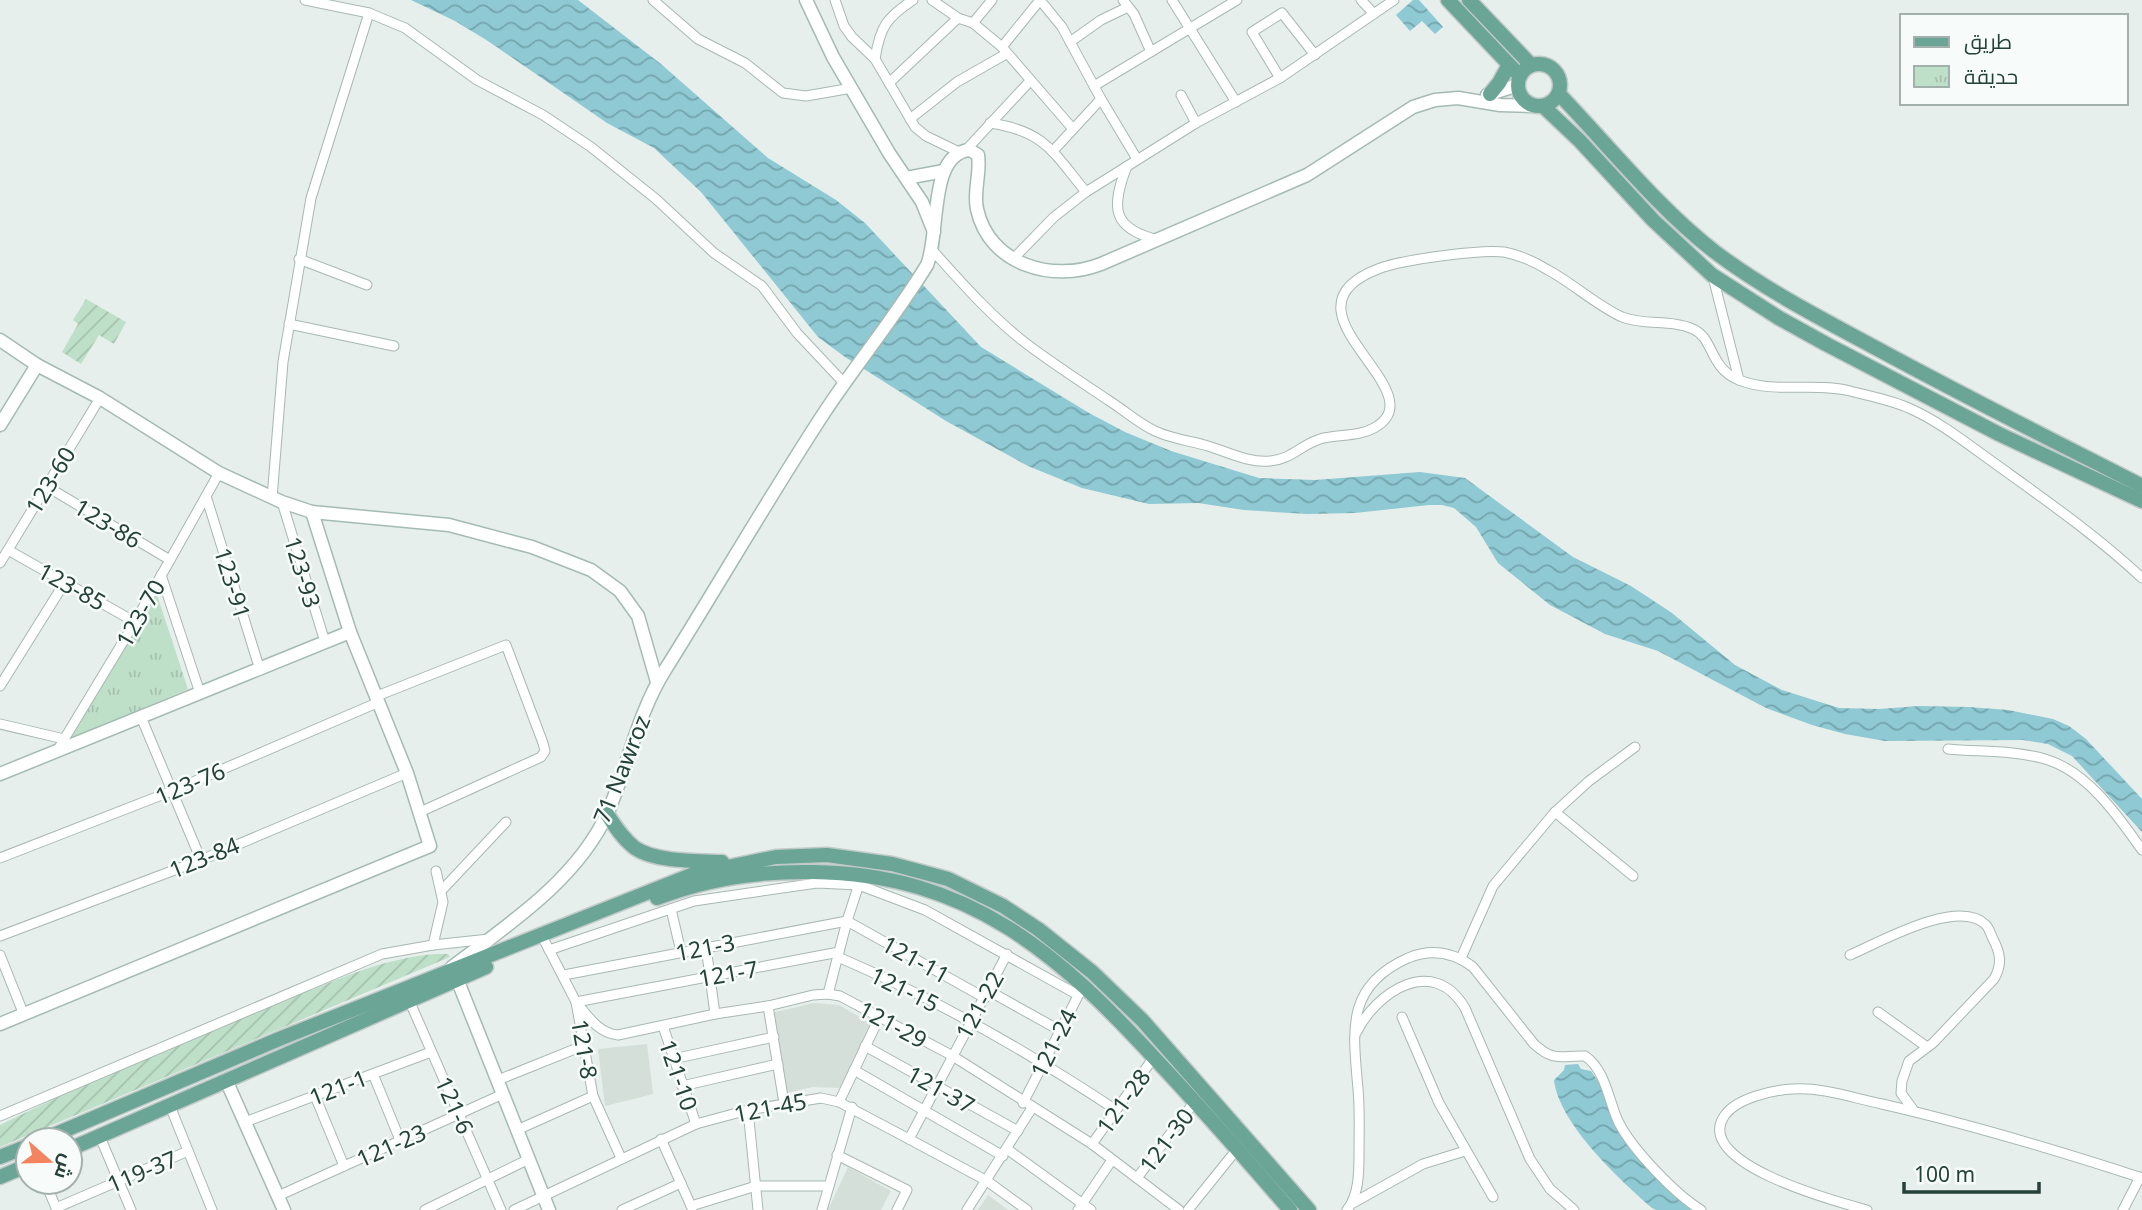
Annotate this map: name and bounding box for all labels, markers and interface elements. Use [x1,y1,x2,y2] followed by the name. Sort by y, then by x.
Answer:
[1900,14,2128,105] legend
[1964,27,2012,55] text: طريق
[1964,62,2018,90] text: حديقة
[17,440,83,520] street label: 123-60
[68,490,148,556] street label: 123-86
[277,532,329,612] street label: 123-93
[207,543,259,623] street label: 123-91
[32,554,112,618] street label: 123-85
[108,573,172,653] street label: 123-70
[585,710,657,828] street label: 71 Nawroz
[150,754,230,812] street label: 123-76
[164,828,244,886] street label: 123-84
[672,926,738,968] street label: 121-3
[876,927,956,991] street label: 121-11
[696,952,760,994] street label: 121-7
[865,959,945,1019] street label: 121-15
[947,965,1011,1045] street label: 121-22
[853,993,933,1055] street label: 121-29
[1022,1003,1084,1083] street label: 121-24
[564,1017,606,1081] street label: 121-8
[652,1035,706,1115] street label: 121-10
[901,1057,981,1121] street label: 121-37
[304,1061,372,1113] street label: 121-1
[1089,1062,1157,1140] street label: 121-28
[428,1071,482,1139] street label: 121-6
[731,1084,809,1130] street label: 121-45
[1131,1101,1201,1179] street label: 121-30
[351,1115,431,1175] street label: 121-23
[14,1126,84,1196] north arrow
[102,1142,182,1200] street label: 119-37
[1904,1150,2039,1194] scale bar
[49,1151,81,1183] text: ش
[1914,1160,1975,1188] text: 100 m

